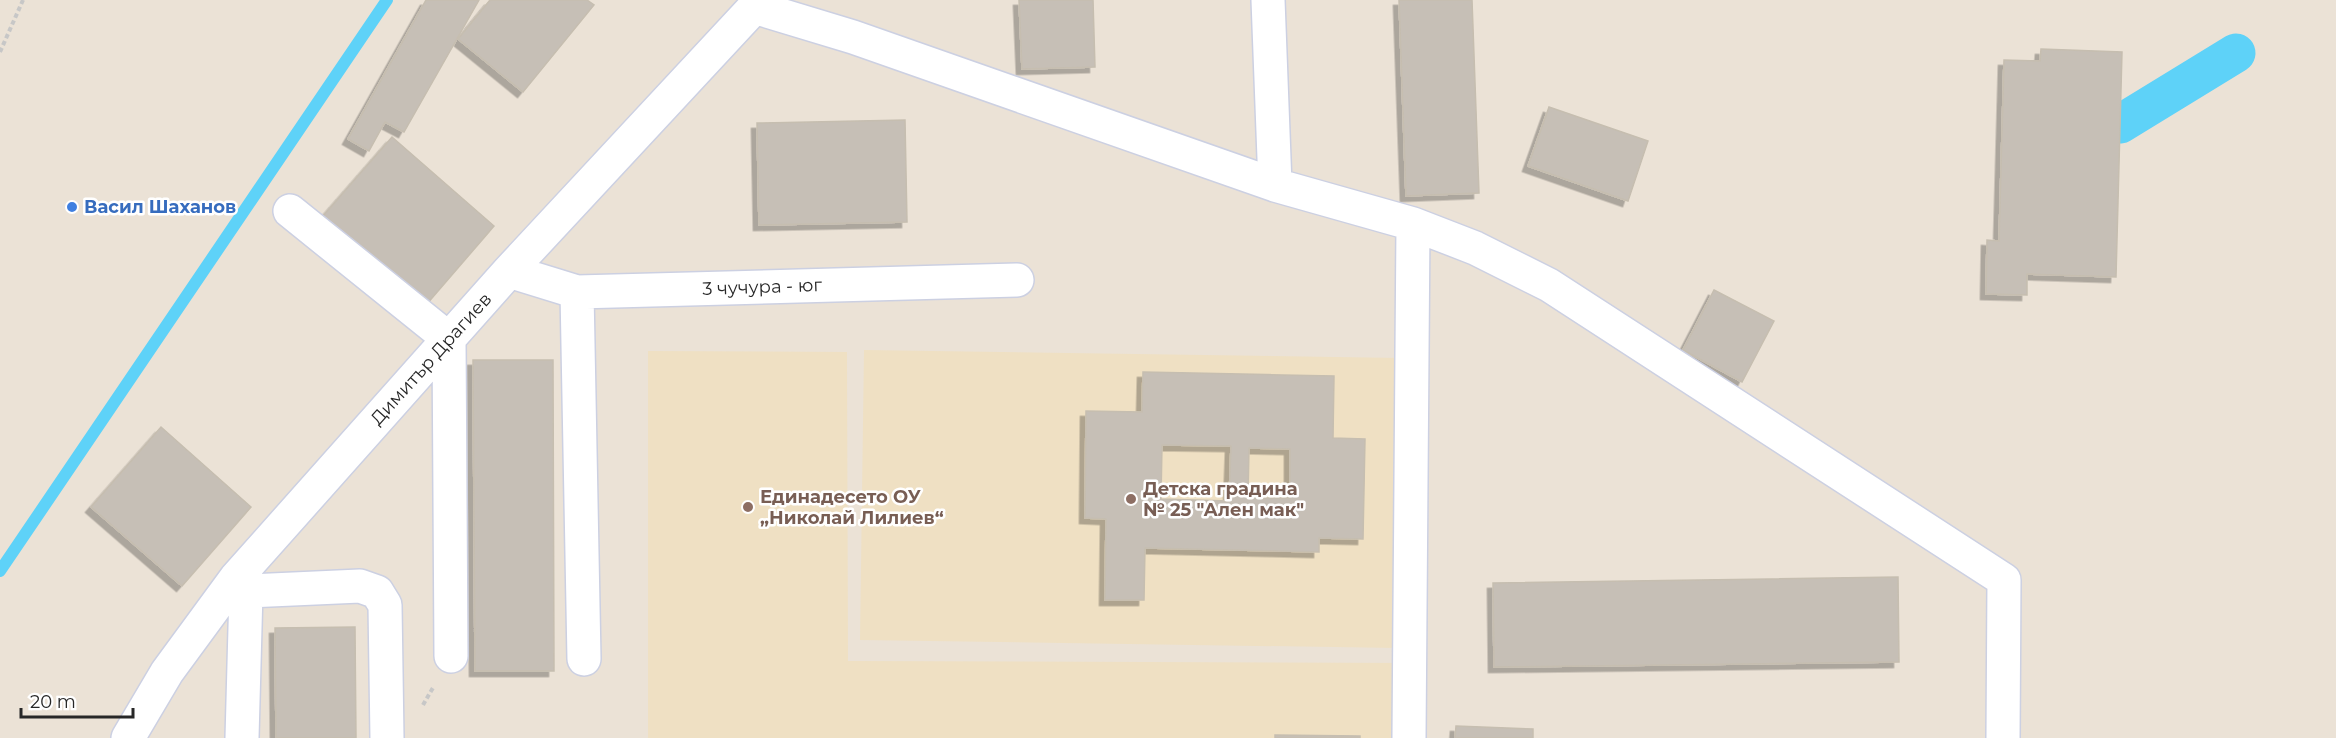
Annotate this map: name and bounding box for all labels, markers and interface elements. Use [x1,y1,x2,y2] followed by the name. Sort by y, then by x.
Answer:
[84,196,236,218] place label: Васил Шаханов
[65,200,79,214] marker: Васил Шаханов
[702,274,823,300] street label: 3 чучура - юг
[366,288,496,430] street label: Димитър Драгиев
[1143,478,1304,521] place label: Детска градина № 25 "Ален мак"
[760,486,944,529] place label: Единадесето ОУ „Николай Лилиев“
[1124,492,1138,506] marker: Детска градина № 25 "Ален мак"
[741,500,755,514] marker: Единадесето ОУ „Николай Лилиев“
[21,681,134,719] scale bar
[30,691,76,713] text: 20 m

